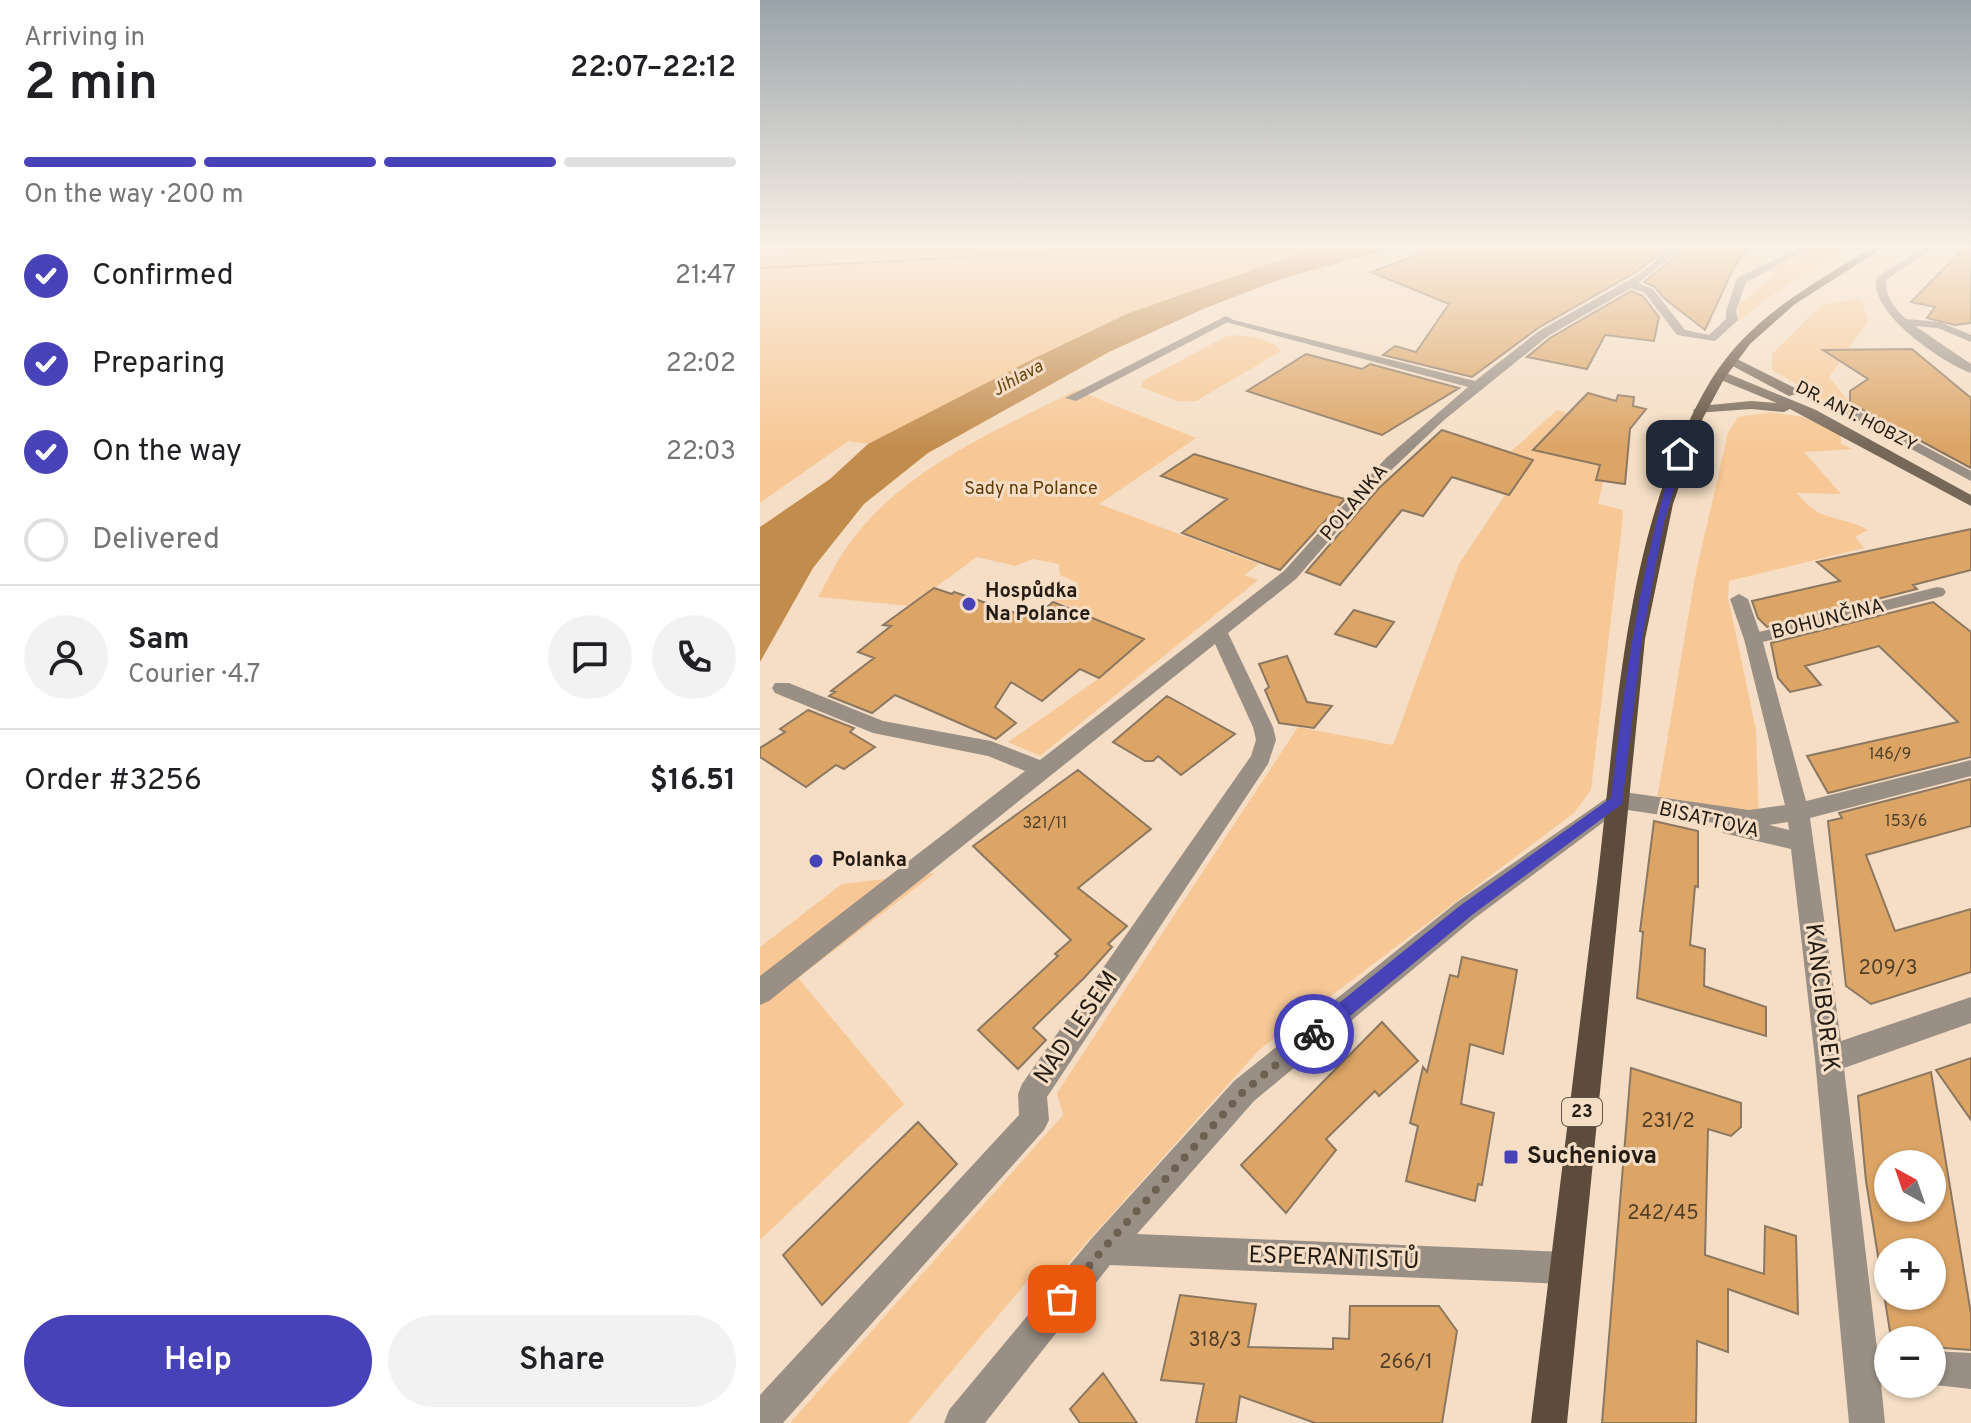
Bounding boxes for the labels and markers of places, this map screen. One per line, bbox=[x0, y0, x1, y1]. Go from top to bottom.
pin bbox=[1646, 420, 1714, 488]
place label: Hospůdka Na Polance bbox=[985, 579, 1090, 628]
marker: Hospůdka Na Polance bbox=[960, 595, 978, 613]
place label: Polanka bbox=[832, 848, 907, 874]
marker: Polanka bbox=[807, 852, 825, 870]
place label: Sucheniova bbox=[1527, 1142, 1657, 1172]
marker: Sucheniova bbox=[1502, 1148, 1520, 1166]
pin bbox=[1028, 1265, 1096, 1333]

